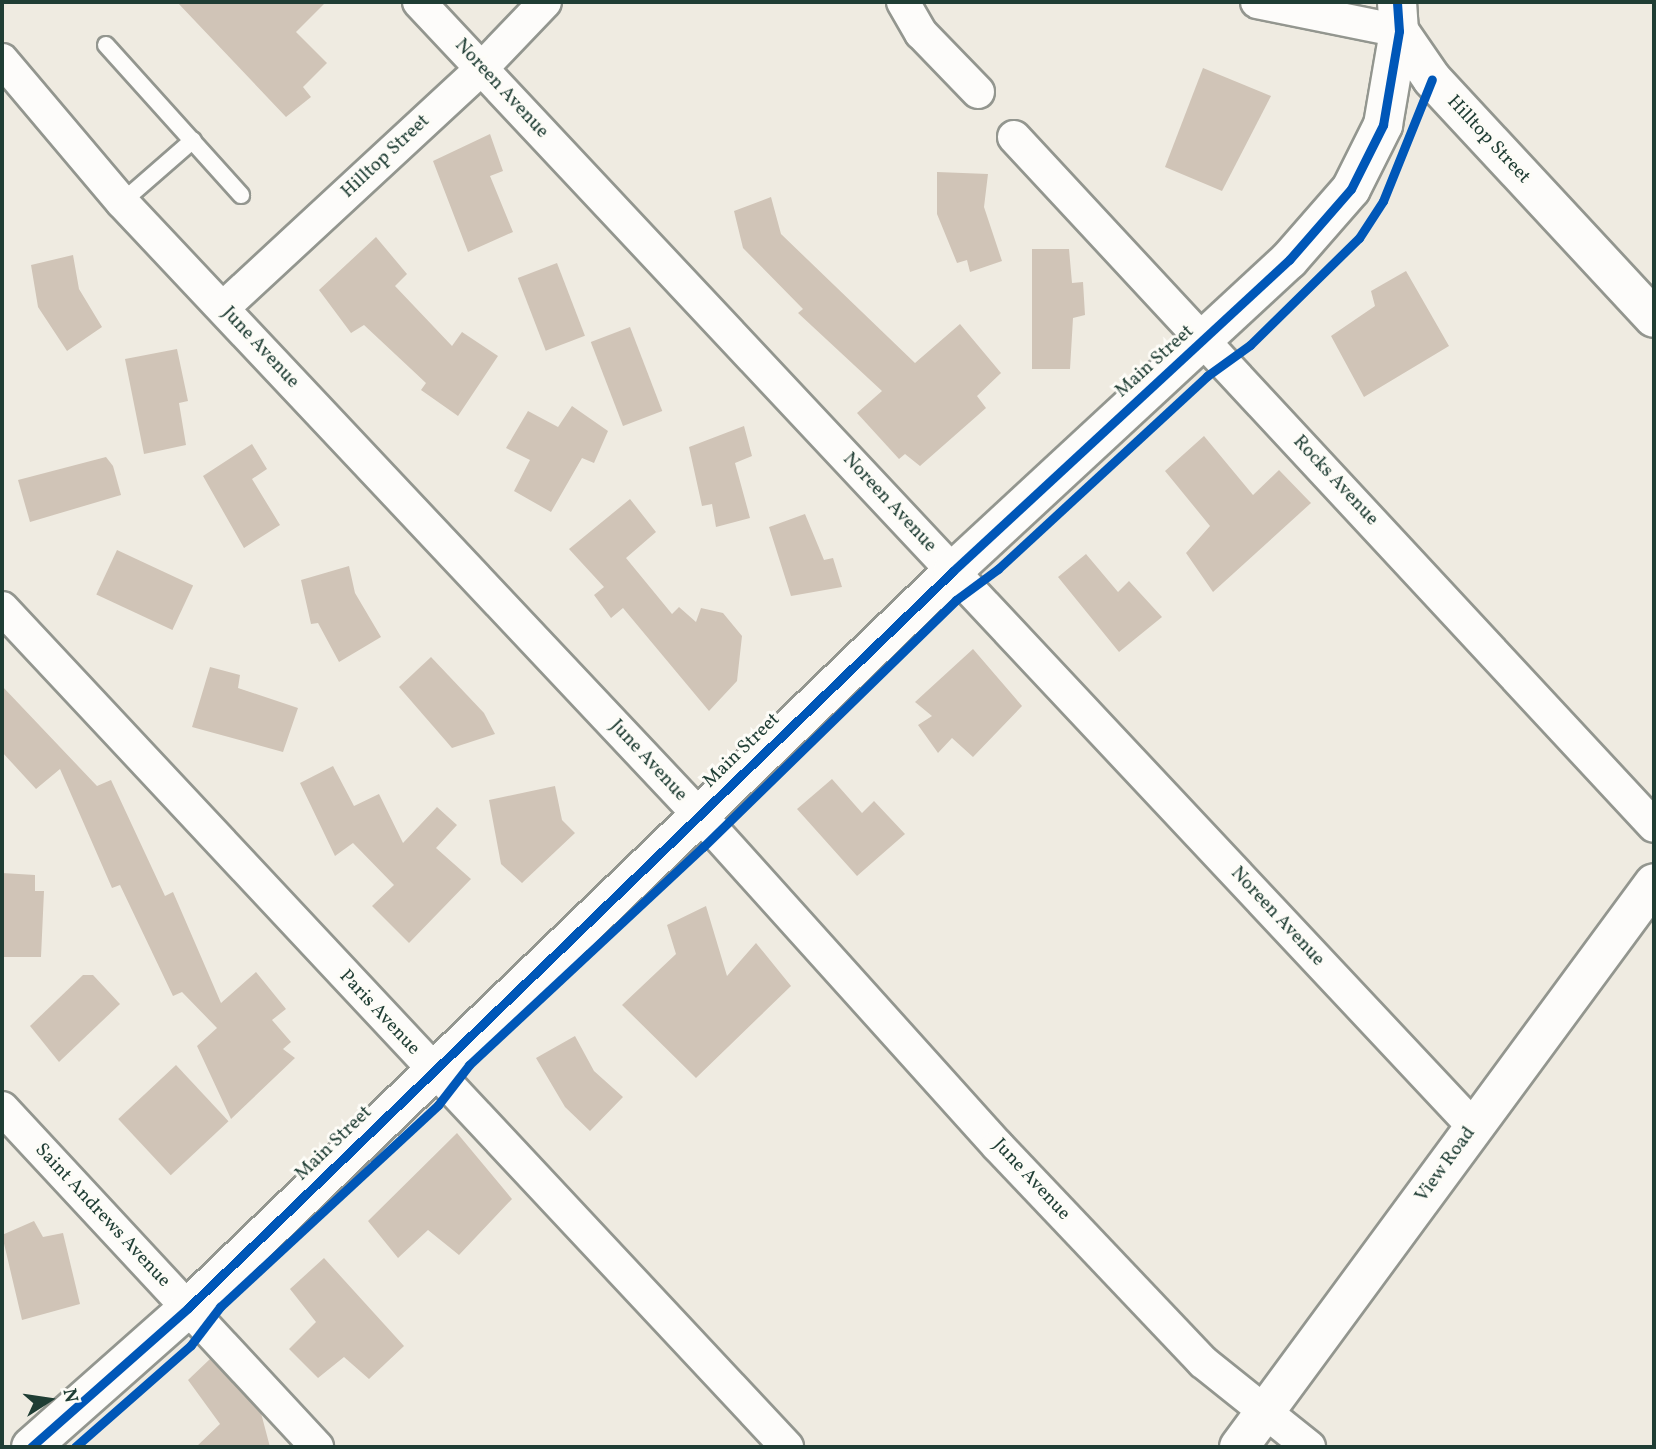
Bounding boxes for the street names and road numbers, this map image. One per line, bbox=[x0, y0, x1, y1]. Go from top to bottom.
street label: Noreen Avenue bbox=[449, 35, 553, 143]
street label: Hilltop Street bbox=[1441, 91, 1535, 189]
street label: Hilltop Street bbox=[337, 110, 435, 204]
street label: June Avenue bbox=[216, 302, 304, 394]
street label: Main Street bbox=[1111, 321, 1199, 403]
street label: Rocks Avenue bbox=[1287, 431, 1383, 531]
street label: Noreen Avenue bbox=[837, 449, 941, 557]
street label: Main Street bbox=[699, 709, 785, 793]
street label: June Avenue bbox=[604, 715, 692, 807]
street label: Noreen Avenue bbox=[1225, 863, 1329, 971]
street label: Paris Avenue bbox=[334, 966, 424, 1060]
street label: Main Street bbox=[291, 1102, 377, 1186]
street label: View Road bbox=[1411, 1123, 1481, 1207]
street label: June Avenue bbox=[987, 1134, 1075, 1226]
street label: Saint Andrews Avenue bbox=[29, 1139, 175, 1293]

